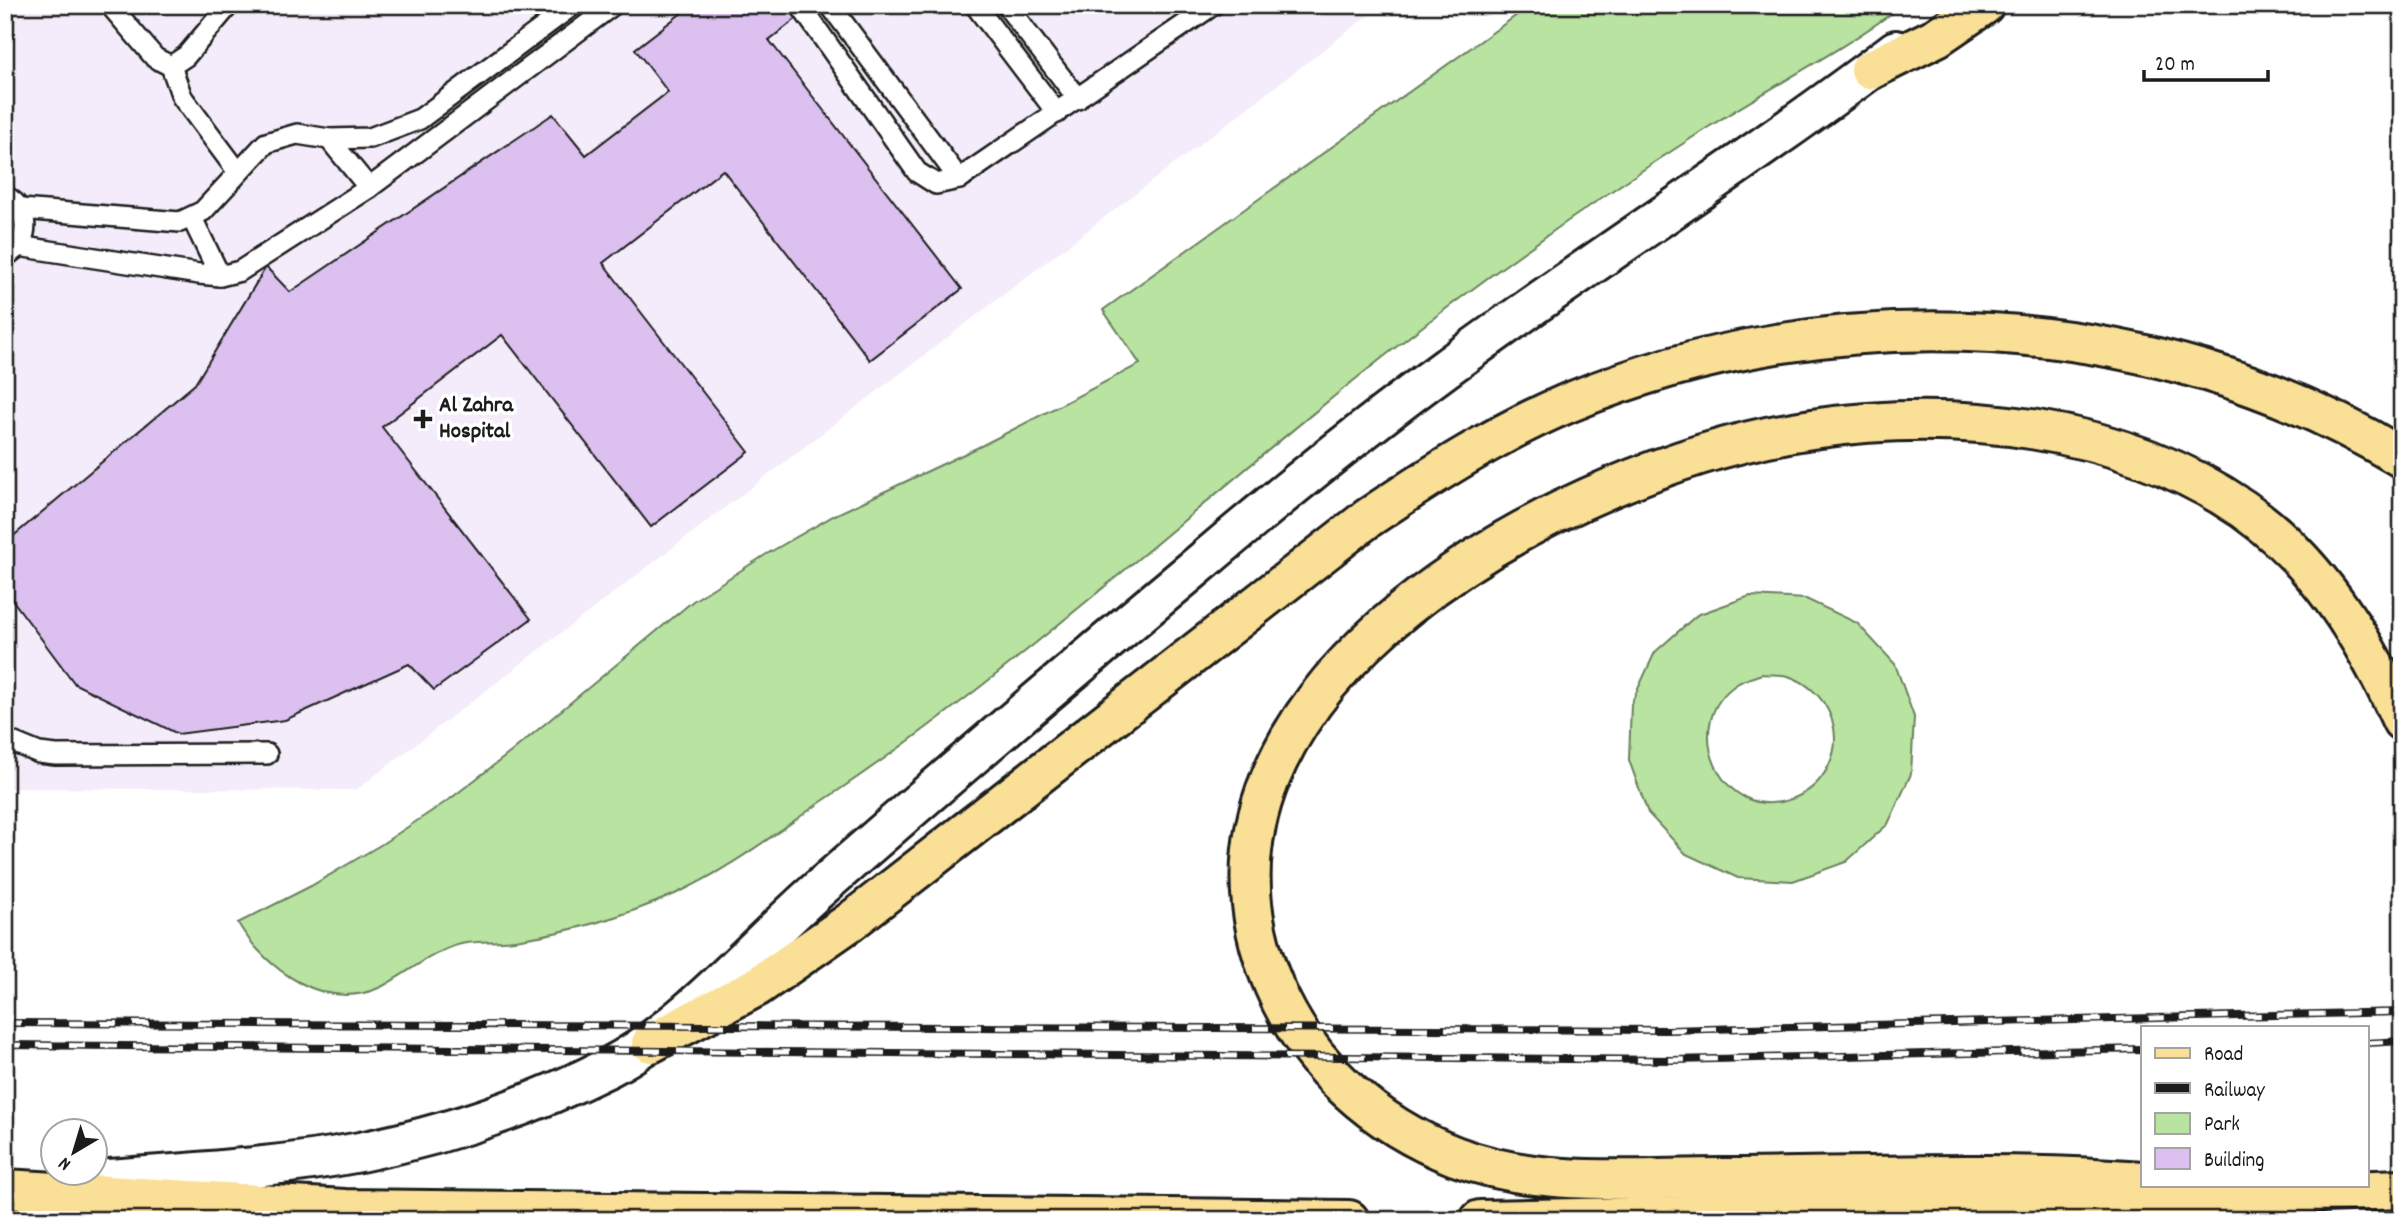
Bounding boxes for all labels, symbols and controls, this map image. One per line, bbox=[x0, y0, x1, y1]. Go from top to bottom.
scale bar bbox=[2144, 38, 2269, 82]
text: 20 m bbox=[2155, 51, 2195, 81]
place label: Al Zahra Hospital bbox=[439, 390, 514, 449]
marker: Al Zahra Hospital bbox=[413, 409, 433, 429]
legend bbox=[2141, 1026, 2368, 1186]
text: Road bbox=[2204, 1041, 2243, 1071]
text: Railway bbox=[2204, 1077, 2265, 1107]
text: Park bbox=[2204, 1111, 2240, 1141]
north arrow bbox=[38, 1116, 108, 1186]
text: Building bbox=[2204, 1147, 2264, 1177]
text: N bbox=[54, 1149, 78, 1176]

